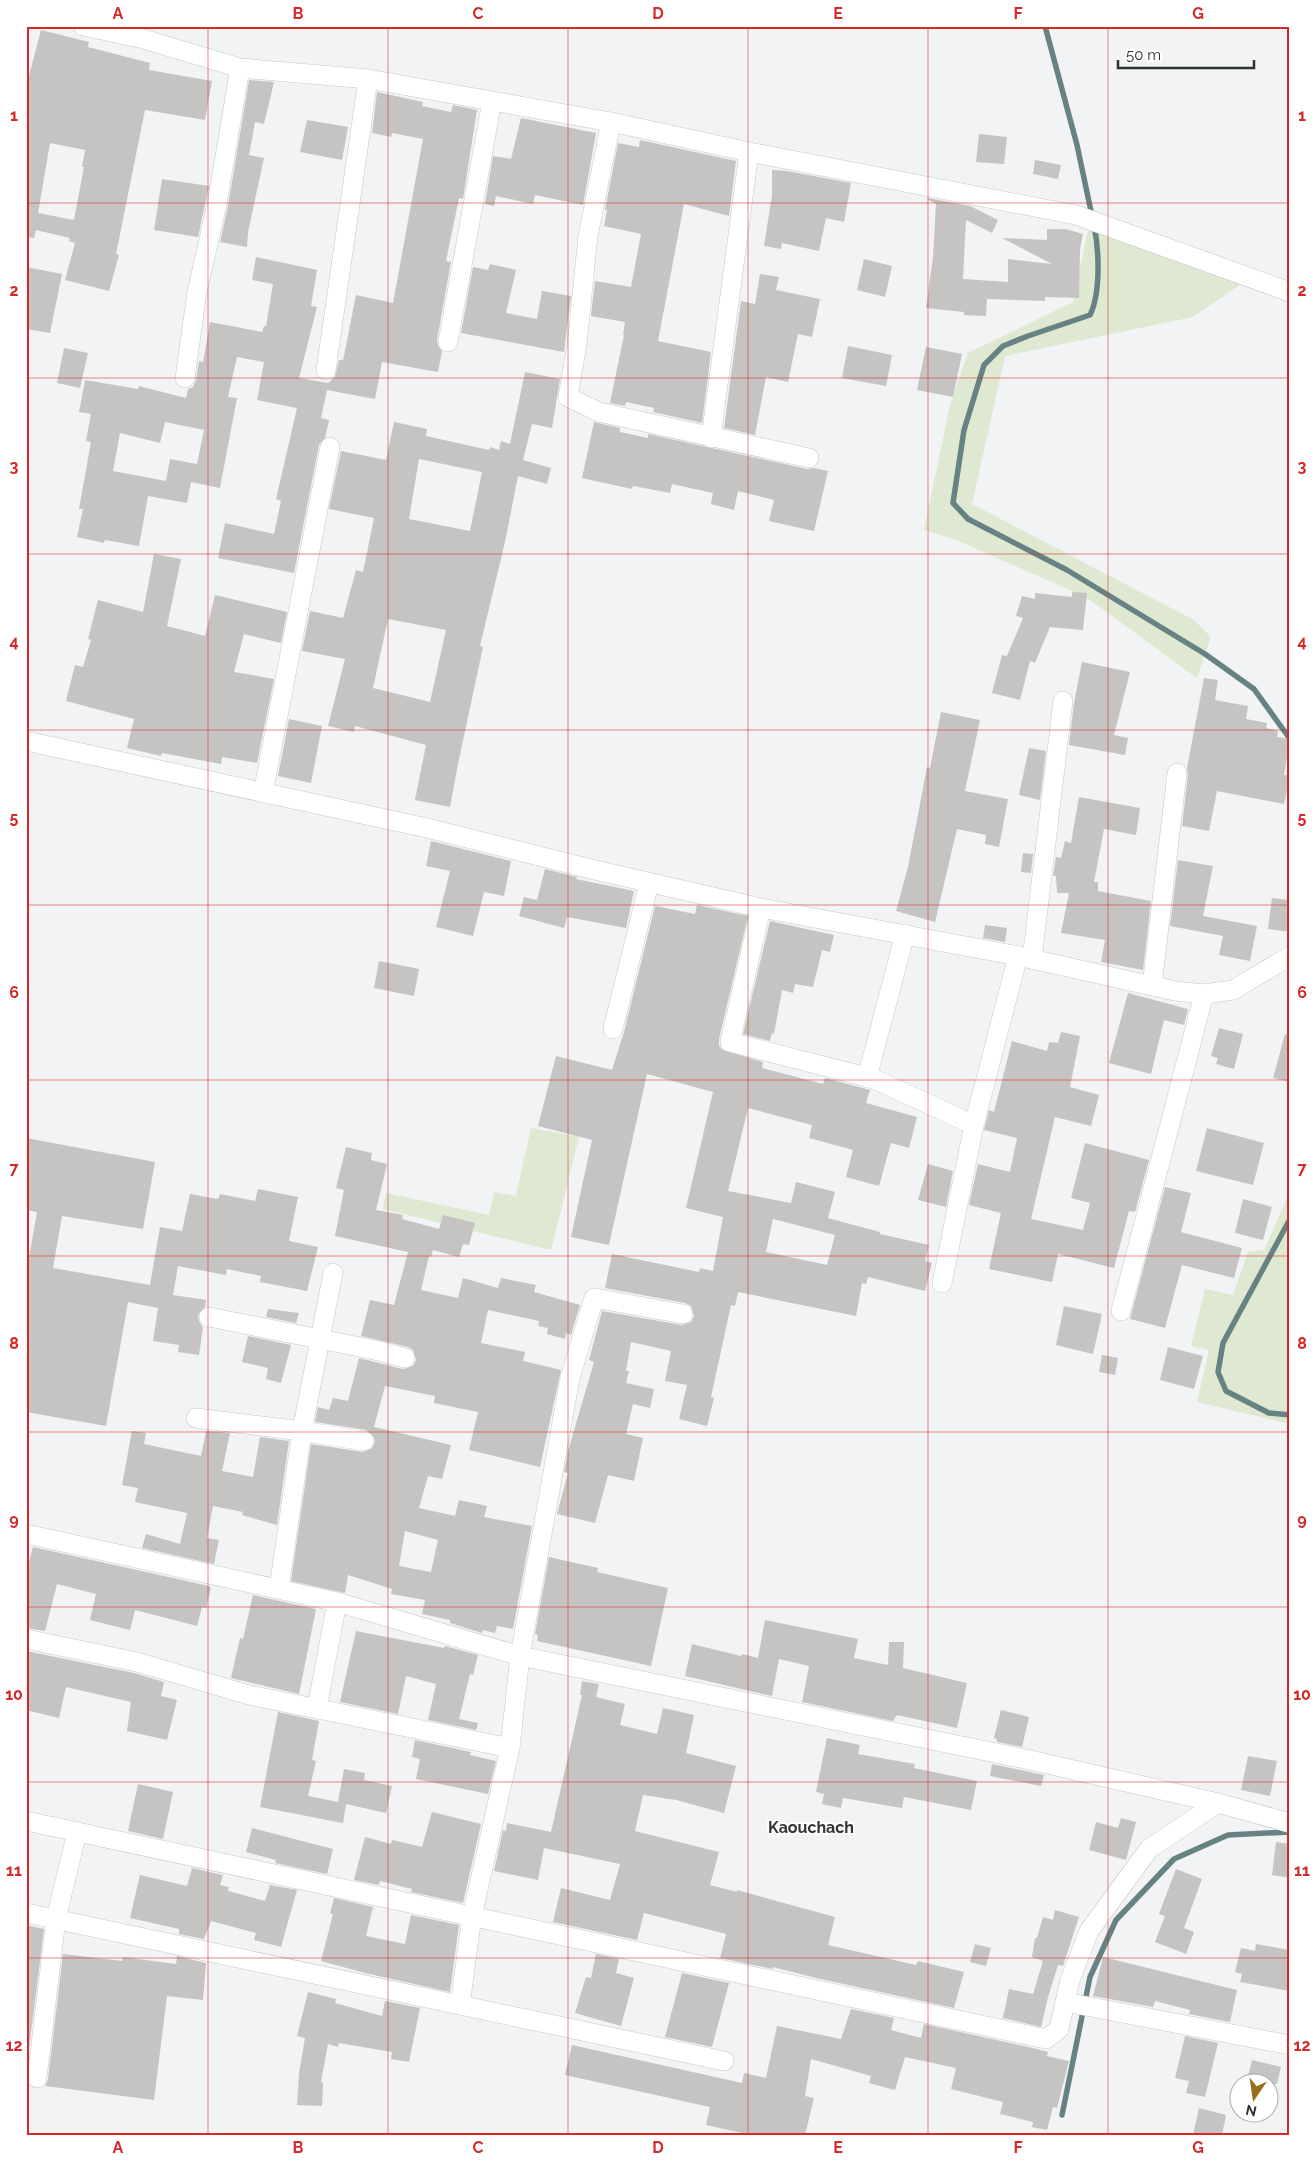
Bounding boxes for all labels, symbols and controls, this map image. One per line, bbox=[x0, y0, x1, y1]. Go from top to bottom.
text: A bbox=[113, 4, 124, 23]
text: B bbox=[293, 4, 304, 23]
text: C bbox=[473, 4, 484, 23]
text: D bbox=[652, 4, 664, 23]
text: E bbox=[833, 4, 843, 23]
text: F bbox=[1013, 4, 1023, 23]
text: G bbox=[1192, 4, 1204, 23]
scale bar bbox=[1118, 38, 1255, 70]
text: 50 m bbox=[1126, 46, 1161, 64]
text: 1 bbox=[10, 106, 18, 125]
text: 1 bbox=[1298, 106, 1306, 125]
text: 2 bbox=[9, 281, 19, 300]
text: 2 bbox=[1297, 281, 1307, 300]
text: 3 bbox=[10, 457, 19, 476]
text: 3 bbox=[1298, 457, 1307, 476]
text: 4 bbox=[9, 632, 19, 651]
text: 4 bbox=[1297, 632, 1307, 651]
text: 5 bbox=[10, 808, 19, 827]
text: 5 bbox=[1298, 808, 1307, 827]
text: 6 bbox=[9, 983, 19, 1002]
text: 6 bbox=[1297, 983, 1307, 1002]
text: 7 bbox=[10, 1159, 19, 1178]
text: 7 bbox=[1298, 1159, 1307, 1178]
text: 8 bbox=[9, 1334, 19, 1353]
text: 8 bbox=[1297, 1334, 1307, 1353]
text: 9 bbox=[9, 1510, 19, 1529]
text: 9 bbox=[1297, 1510, 1307, 1529]
text: 10 bbox=[5, 1685, 23, 1704]
text: 10 bbox=[1293, 1685, 1311, 1704]
district label: Kaouchach bbox=[768, 1818, 854, 1837]
text: 11 bbox=[6, 1861, 22, 1880]
text: 11 bbox=[1294, 1861, 1310, 1880]
text: 12 bbox=[6, 2036, 22, 2055]
text: 12 bbox=[1294, 2036, 1310, 2055]
north arrow bbox=[1228, 2074, 1278, 2124]
text: N bbox=[1244, 2102, 1258, 2120]
text: A bbox=[113, 2138, 124, 2157]
text: B bbox=[293, 2138, 304, 2157]
text: C bbox=[473, 2138, 484, 2157]
text: D bbox=[652, 2138, 664, 2157]
text: E bbox=[833, 2138, 843, 2157]
text: F bbox=[1013, 2138, 1023, 2157]
text: G bbox=[1192, 2138, 1204, 2157]

